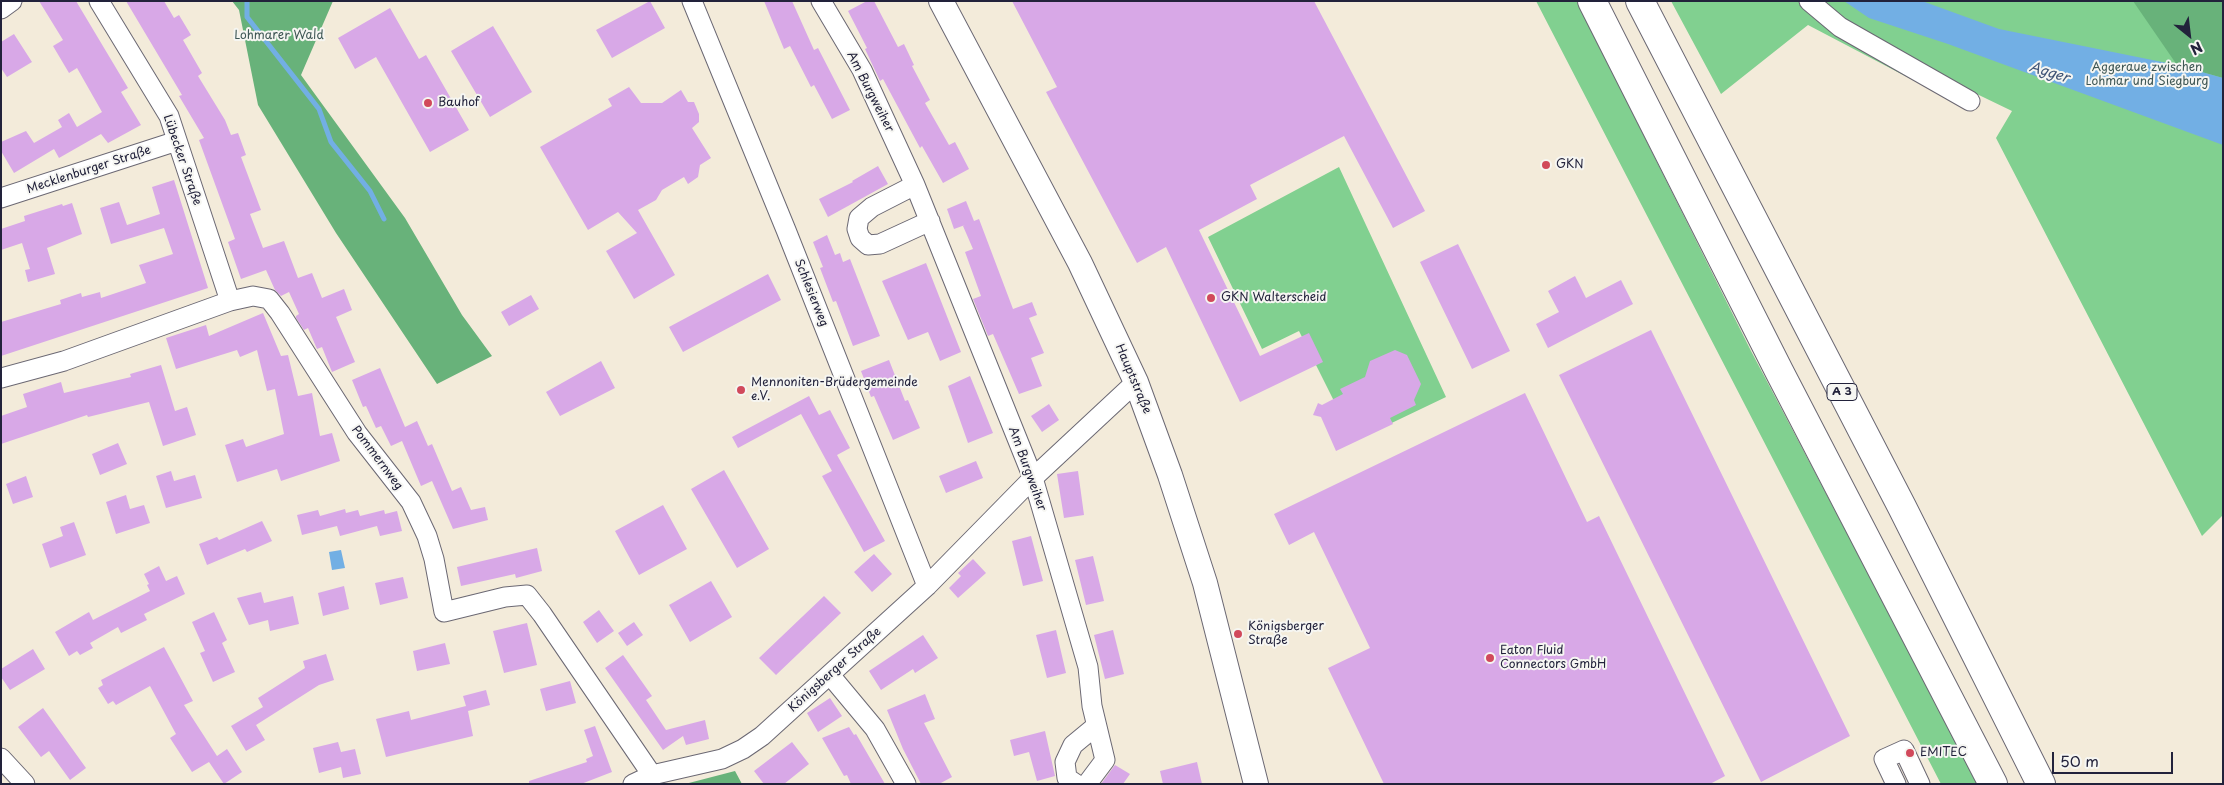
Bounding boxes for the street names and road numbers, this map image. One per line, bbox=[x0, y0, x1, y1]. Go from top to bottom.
street label: Am Burgweiher bbox=[843, 49, 897, 135]
street label: Lübecker Straße bbox=[160, 113, 204, 207]
street label: Mecklenburger Straße bbox=[25, 143, 153, 197]
street label: Schlesierweg bbox=[791, 257, 831, 329]
street label: Hauptstraße bbox=[1112, 342, 1154, 416]
road number: A 3 bbox=[1827, 384, 1857, 401]
street label: Pommernweg bbox=[348, 423, 406, 493]
street label: Am Burgweiher bbox=[1005, 425, 1049, 513]
street label: Königsberger Straße bbox=[786, 625, 884, 715]

